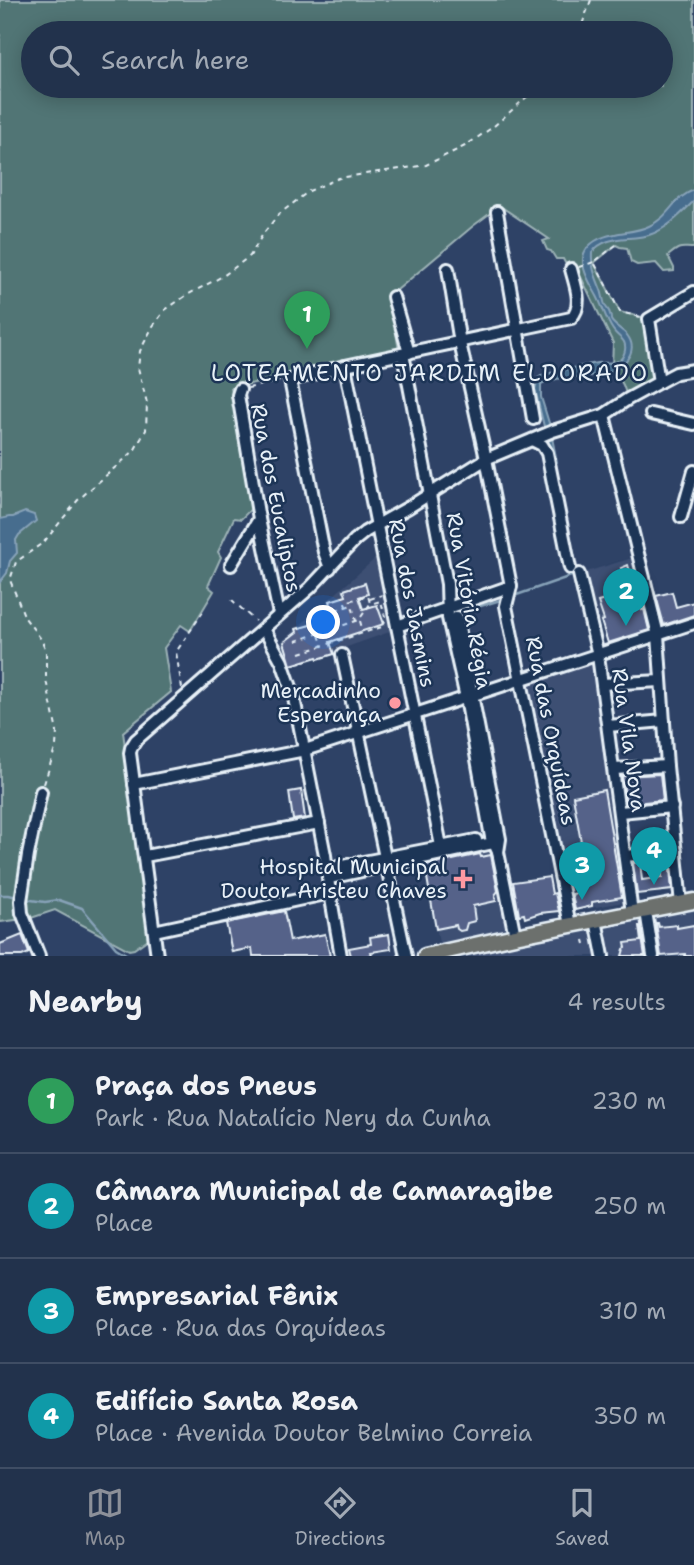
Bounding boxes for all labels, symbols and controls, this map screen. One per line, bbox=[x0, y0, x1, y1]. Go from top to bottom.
search box bbox=[21, 21, 673, 98]
icon: search bbox=[45, 41, 83, 79]
text: Search here bbox=[101, 42, 250, 77]
pin: 1 bbox=[284, 291, 330, 349]
district label: LOTEAMENTO JARDIM ELDORADO bbox=[211, 358, 649, 388]
street label: Rua dos Eucaliptos bbox=[244, 401, 308, 595]
street label: Rua Vitória Régia bbox=[440, 510, 498, 692]
street label: Rua dos Jasmins bbox=[382, 516, 442, 690]
pin: 2 bbox=[603, 568, 649, 626]
your location bbox=[306, 605, 340, 639]
street label: Rua das Orquídeas bbox=[519, 634, 583, 828]
street label: Rua Vila Nova bbox=[605, 666, 653, 814]
place label: Mercadinho Esperança bbox=[261, 677, 381, 729]
marker: Mercadinho Esperança bbox=[387, 695, 403, 711]
pin: 4 bbox=[631, 827, 677, 885]
pin: 3 bbox=[559, 842, 605, 900]
place label: Hospital Municipal Doutor Aristeu Chaves bbox=[221, 853, 448, 905]
marker: Hospital Municipal Doutor Aristeu Chaves bbox=[453, 869, 473, 889]
text: Nearby bbox=[28, 981, 143, 1022]
text: 4 results bbox=[567, 987, 666, 1017]
text: Praça dos Pneus bbox=[95, 1068, 317, 1103]
text: 1 bbox=[46, 1086, 56, 1116]
text: 230 m bbox=[592, 1086, 666, 1116]
text: Park · Rua Natalício Nery da Cunha bbox=[95, 1103, 491, 1133]
text: Câmara Municipal de Camaragibe bbox=[95, 1173, 553, 1208]
text: 2 bbox=[43, 1191, 59, 1221]
text: 250 m bbox=[593, 1191, 666, 1221]
text: Place bbox=[95, 1208, 154, 1238]
text: Empresarial Fênix bbox=[95, 1278, 338, 1313]
text: 3 bbox=[43, 1296, 59, 1326]
text: 310 m bbox=[598, 1296, 666, 1326]
text: Place · Rua das Orquídeas bbox=[95, 1313, 386, 1343]
text: Edifício Santa Rosa bbox=[95, 1383, 358, 1418]
text: 4 bbox=[43, 1401, 59, 1431]
text: 350 m bbox=[593, 1401, 666, 1431]
text: Place · Avenida Doutor Belmino Correia bbox=[95, 1418, 532, 1448]
tab: Map bbox=[85, 1484, 125, 1551]
tab: Directions bbox=[295, 1484, 386, 1551]
tab: Saved bbox=[555, 1484, 609, 1551]

